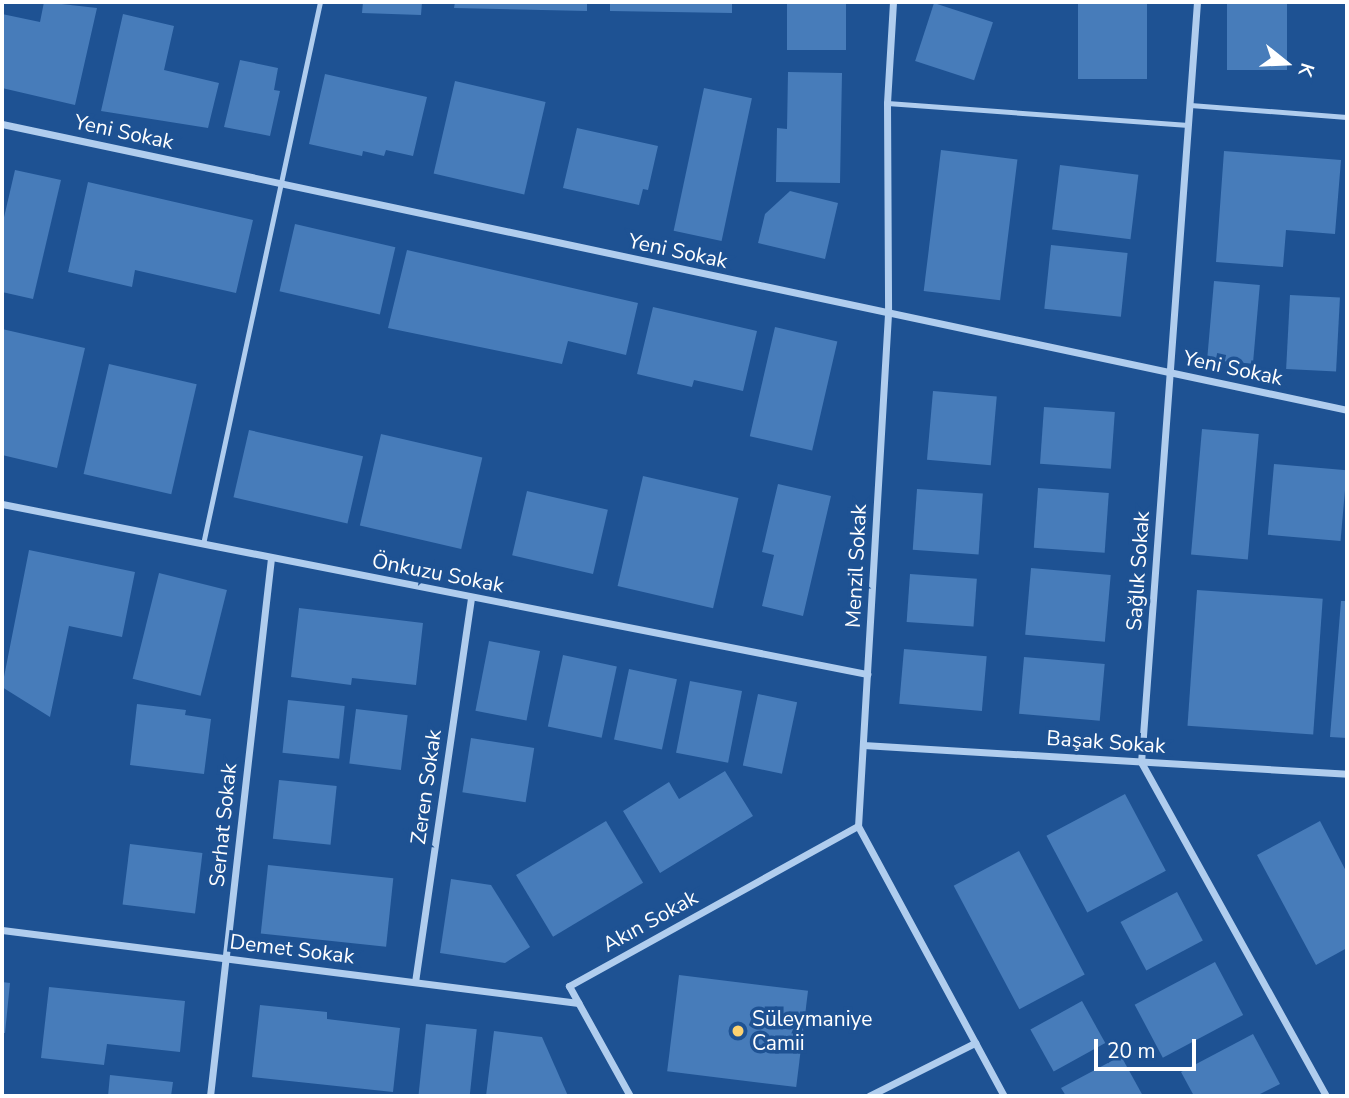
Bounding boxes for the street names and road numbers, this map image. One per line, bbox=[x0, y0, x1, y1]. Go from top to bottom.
street label: Yeni Sokak bbox=[72, 109, 176, 155]
street label: Yeni Sokak bbox=[626, 228, 730, 274]
street label: Yeni Sokak bbox=[1181, 345, 1285, 391]
street label: Menzil Sokak bbox=[840, 503, 872, 629]
street label: Sağlık Sokak bbox=[1121, 510, 1155, 632]
street label: Önkuzu Sokak bbox=[370, 548, 506, 598]
street label: Başak Sokak bbox=[1046, 725, 1166, 759]
street label: Zeren Sokak bbox=[405, 728, 447, 846]
street label: Serhat Sokak bbox=[204, 762, 242, 888]
street label: Akın Sokak bbox=[598, 885, 702, 957]
street label: Demet Sokak bbox=[228, 929, 356, 969]

